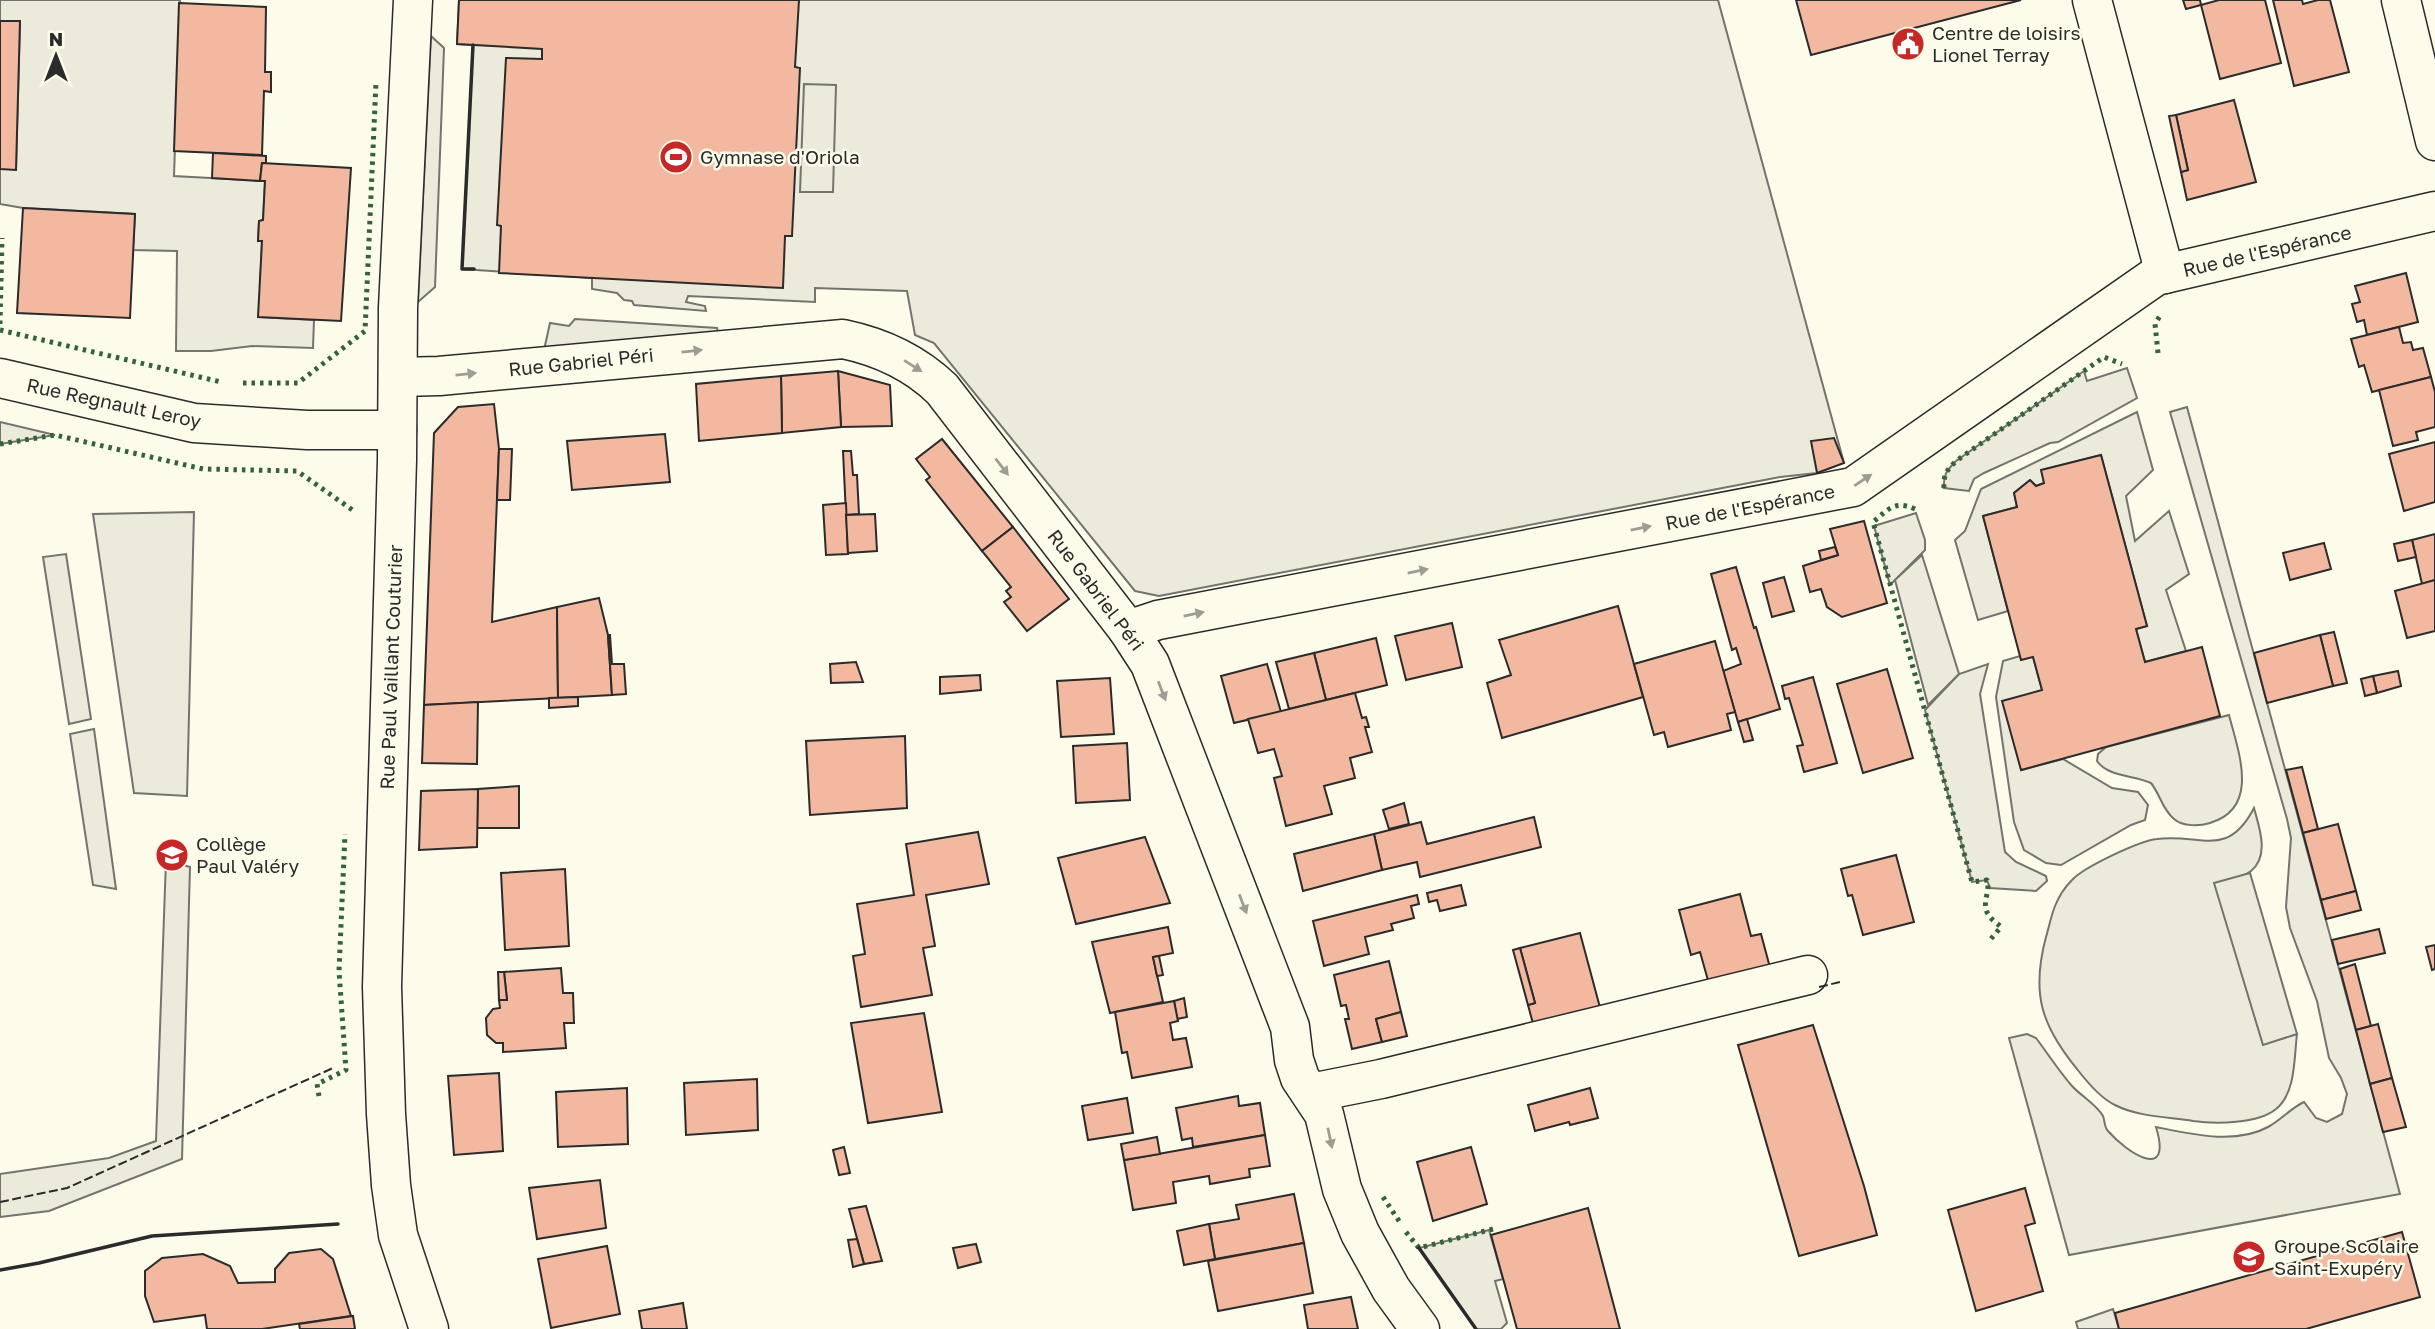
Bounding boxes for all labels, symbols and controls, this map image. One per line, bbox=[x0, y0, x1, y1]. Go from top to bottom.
north arrow bbox=[21, 21, 91, 91]
place label: Centre de loisirs Lionel Terray bbox=[1932, 21, 2081, 66]
public building icon: Centre de loisirs Lionel Terray bbox=[1889, 25, 1927, 63]
text: N bbox=[49, 27, 63, 50]
sports icon: Gymnase d'Oriola bbox=[657, 138, 695, 176]
place label: Gymnase d'Oriola bbox=[700, 145, 860, 168]
street label: Rue de l'Espérance bbox=[2180, 220, 2353, 281]
street label: Rue Gabriel Péri bbox=[507, 342, 655, 381]
one-way arrow bbox=[681, 346, 703, 357]
one-way arrow bbox=[904, 359, 923, 372]
one-way arrow bbox=[455, 368, 477, 379]
street label: Rue Regnault Leroy bbox=[25, 373, 204, 432]
one-way arrow bbox=[994, 458, 1008, 476]
one-way arrow bbox=[1853, 474, 1872, 487]
street label: Rue de l'Espérance bbox=[1663, 479, 1837, 534]
one-way arrow bbox=[1630, 522, 1652, 533]
street label: Rue Gabriel Péri bbox=[1043, 525, 1149, 655]
street label: Rue Paul Vaillant Couturier bbox=[375, 544, 406, 790]
one-way arrow bbox=[1407, 565, 1429, 576]
one-way arrow bbox=[1183, 608, 1205, 619]
one-way arrow bbox=[1157, 681, 1168, 702]
place label: Collège Paul Valéry bbox=[196, 832, 300, 877]
school or university icon: Collège Paul Valéry bbox=[153, 836, 191, 874]
one-way arrow bbox=[1237, 894, 1248, 915]
one-way arrow bbox=[1325, 1127, 1336, 1149]
place label: Groupe Scolaire Saint-Exupéry bbox=[2274, 1234, 2419, 1279]
school or university icon: Groupe Scolaire Saint-Exupéry bbox=[2230, 1238, 2268, 1276]

